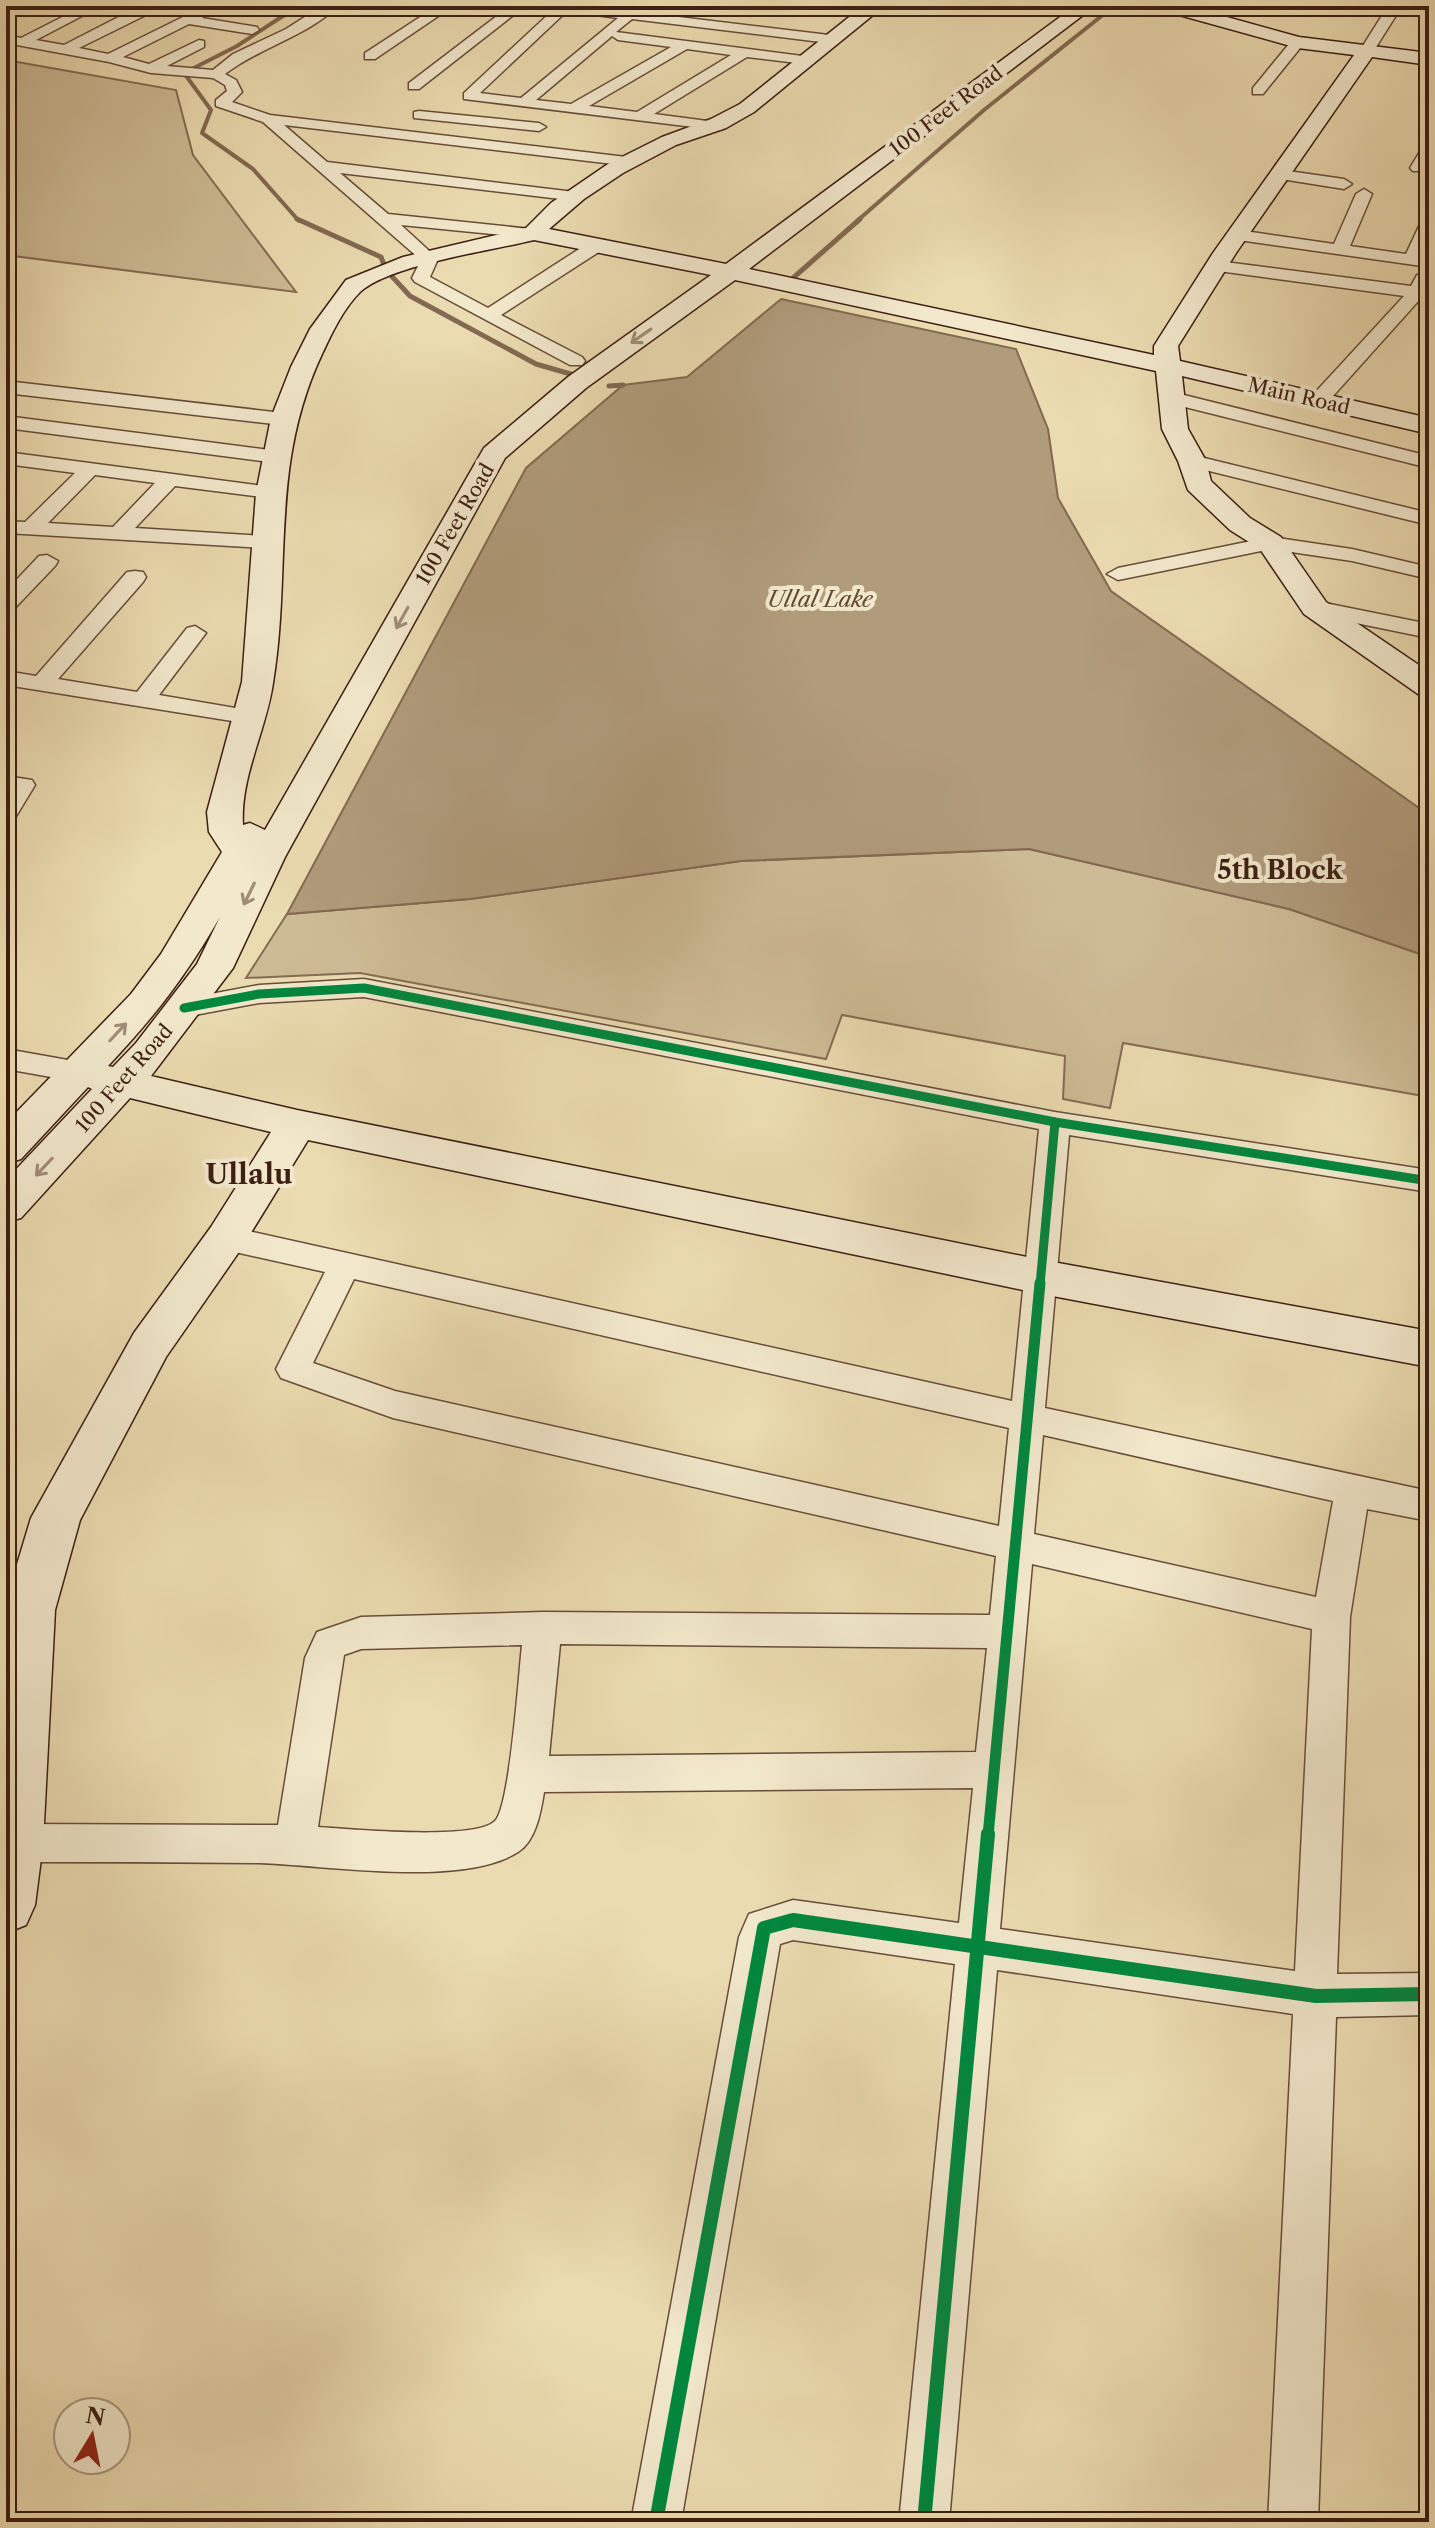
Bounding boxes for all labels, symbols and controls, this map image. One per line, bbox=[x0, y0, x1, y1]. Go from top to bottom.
street label: 100 Feet Road bbox=[885, 61, 1007, 161]
one-way arrow bbox=[631, 327, 652, 344]
street label: Main Road bbox=[1246, 373, 1352, 419]
street label: 100 Feet Road bbox=[411, 459, 499, 589]
water label: Ullal Lake bbox=[767, 586, 874, 613]
one-way arrow bbox=[394, 605, 409, 629]
district label: 5th Block bbox=[1217, 854, 1344, 886]
one-way arrow bbox=[241, 882, 256, 906]
street label: 100 Feet Road bbox=[70, 1019, 178, 1137]
one-way arrow bbox=[108, 1022, 127, 1042]
one-way arrow bbox=[34, 1157, 53, 1177]
district label: Ullalu bbox=[205, 1157, 293, 1191]
north arrow bbox=[52, 2396, 132, 2476]
text: N bbox=[84, 2402, 107, 2432]

